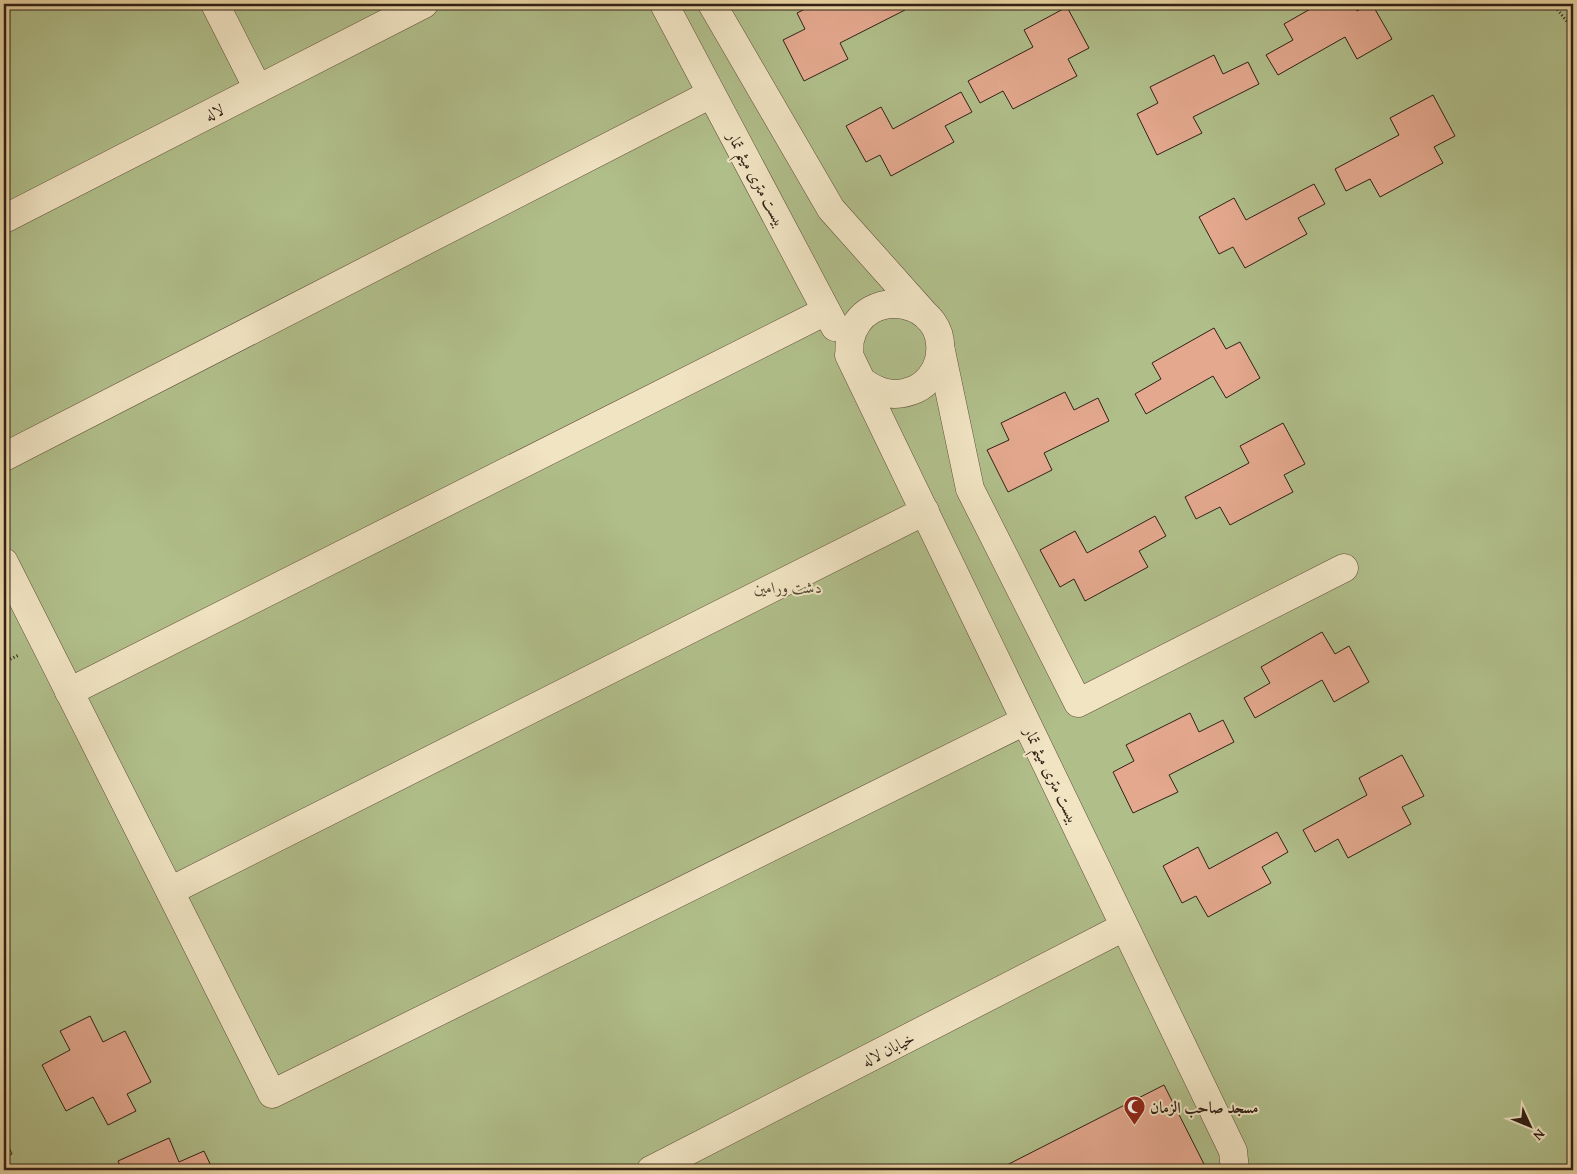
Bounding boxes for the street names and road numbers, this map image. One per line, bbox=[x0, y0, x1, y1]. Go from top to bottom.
street label: لاله bbox=[200, 97, 228, 127]
street label: بیست متری میثم تمار bbox=[716, 125, 792, 233]
street label: بیست متری میثم تمار bbox=[1013, 721, 1086, 830]
street label: خیابان لاله bbox=[857, 1026, 919, 1072]

